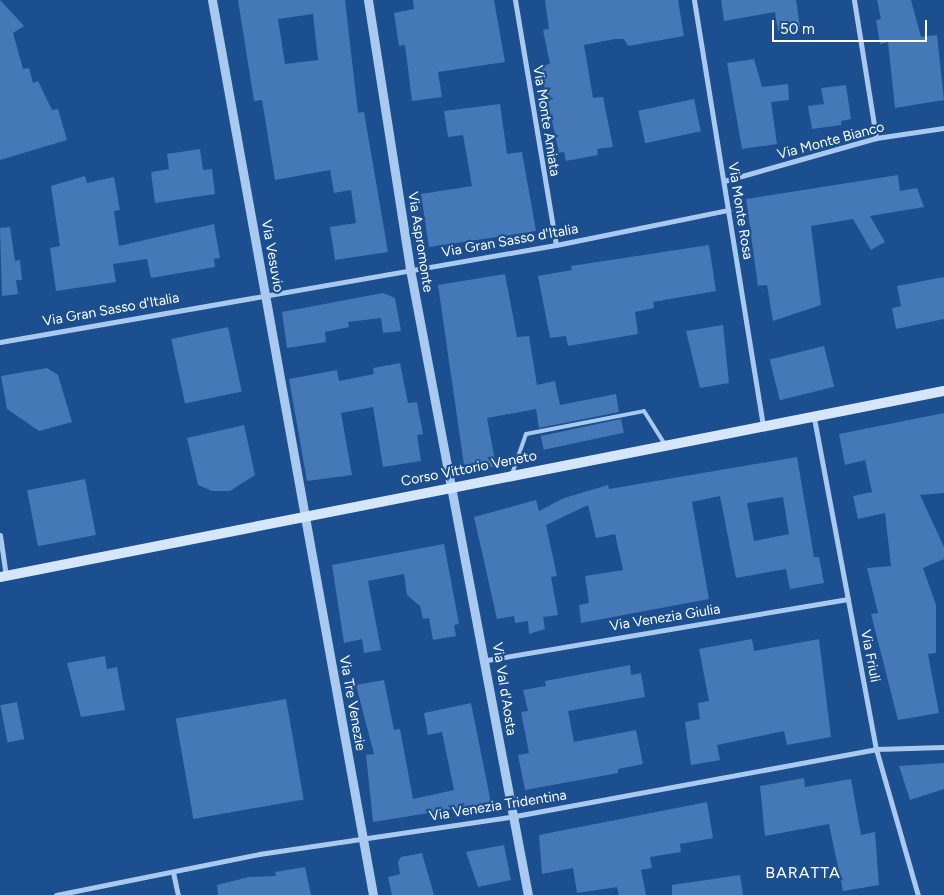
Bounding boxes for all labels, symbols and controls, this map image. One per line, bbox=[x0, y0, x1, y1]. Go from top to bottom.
scale bar bbox=[774, 10, 929, 42]
text: 50 m bbox=[780, 20, 815, 38]
street label: Via Monte Amiata bbox=[529, 64, 563, 178]
street label: Via Monte Bianco bbox=[776, 119, 886, 163]
street label: Via Monte Rosa bbox=[724, 161, 756, 261]
street label: Via Aspromonte bbox=[404, 191, 436, 293]
street label: Via Vesuvio bbox=[257, 218, 287, 294]
street label: Via Gran Sasso d'Italia bbox=[440, 221, 580, 261]
street label: Via Gran Sasso d'Italia bbox=[41, 290, 181, 330]
street label: Corso Vittorio Veneto bbox=[400, 448, 538, 490]
street label: Via Venezia Giulia bbox=[609, 601, 721, 635]
street label: Via Friuli bbox=[857, 628, 883, 684]
street label: Via Val d'Aosta bbox=[488, 641, 520, 737]
street label: Via Tre Venezie bbox=[335, 654, 369, 752]
street label: Via Venezia Tridentina bbox=[428, 787, 568, 825]
district label: BARATTA bbox=[764, 863, 842, 883]

